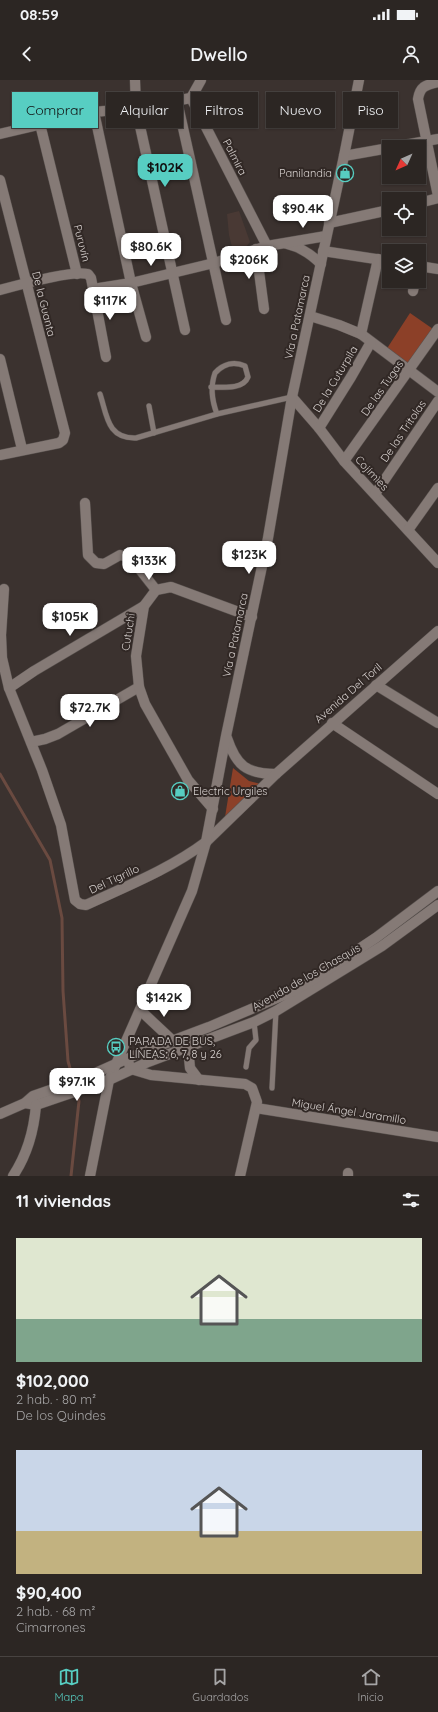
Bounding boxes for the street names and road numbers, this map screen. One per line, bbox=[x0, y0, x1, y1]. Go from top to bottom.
street label: Palmira bbox=[220, 137, 250, 177]
street label: Puruvín bbox=[71, 223, 93, 263]
street label: De la Guanta bbox=[29, 270, 59, 338]
street label: Vía a Patamarca bbox=[281, 274, 313, 360]
street label: De la Cuturpila bbox=[310, 343, 360, 415]
street label: De las Tugas bbox=[358, 357, 406, 419]
street label: De las Tritolas bbox=[377, 397, 429, 465]
street label: Cojimìes bbox=[352, 453, 392, 493]
street label: Vía a Patamarca bbox=[219, 592, 251, 678]
street label: Cutuchi bbox=[118, 612, 138, 652]
street label: Avenida Del Toril bbox=[311, 660, 385, 726]
street label: Del Tigrillo bbox=[87, 861, 142, 897]
street label: Avenida de los Chasquis bbox=[249, 940, 363, 1014]
street label: Miguel Ángel Jaramillo bbox=[291, 1095, 408, 1127]

